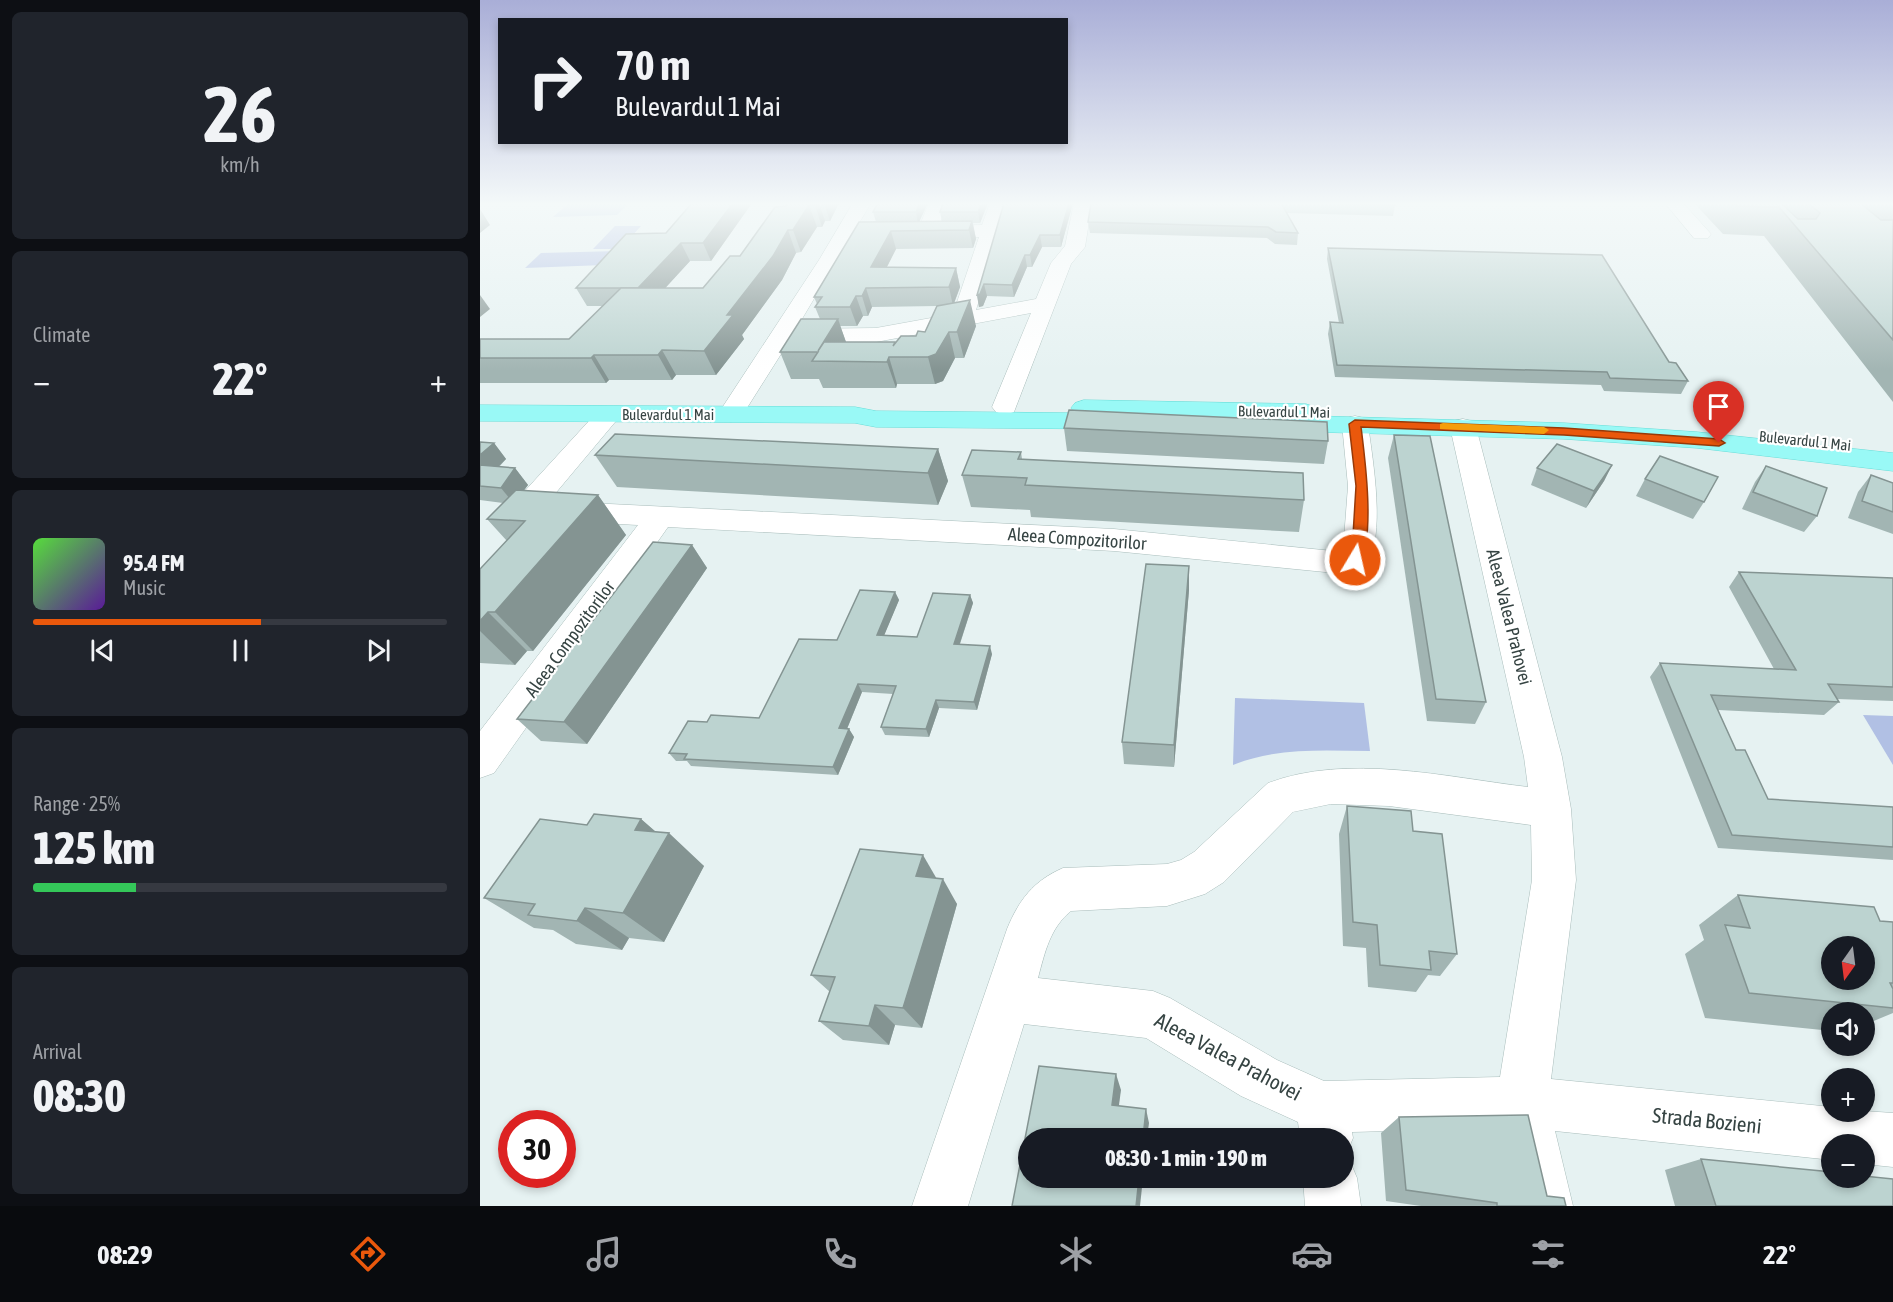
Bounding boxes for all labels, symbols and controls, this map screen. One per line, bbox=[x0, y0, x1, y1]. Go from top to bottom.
text: 70 m bbox=[615, 41, 690, 89]
icon: right bbox=[516, 42, 594, 120]
text: 26 bbox=[203, 69, 277, 159]
text: Bulevardul 1 Mai bbox=[615, 91, 781, 122]
text: km/h bbox=[220, 153, 260, 176]
text: Climate bbox=[33, 323, 90, 346]
text: 22° bbox=[213, 353, 267, 405]
text: − bbox=[33, 361, 50, 399]
text: + bbox=[430, 361, 447, 399]
pin bbox=[1693, 381, 1744, 443]
icon: arrive bbox=[1702, 390, 1735, 423]
street label: Bulevardul 1 Mai bbox=[1238, 402, 1330, 421]
street label: Bulevardul 1 Mai bbox=[622, 406, 714, 423]
street label: Bulevardul 1 Mai bbox=[1758, 427, 1852, 454]
street label: Aleea Compozitorilor bbox=[1007, 523, 1148, 554]
position arrow bbox=[1323, 528, 1387, 592]
street label: Aleea Valea Prahovei bbox=[1482, 547, 1537, 687]
text: 95.4 FM bbox=[123, 550, 185, 576]
text: Music bbox=[123, 576, 165, 599]
street label: Aleea Compozitorilor bbox=[520, 576, 619, 701]
icon: previous bbox=[86, 634, 119, 667]
icon: pause bbox=[224, 634, 257, 667]
icon: next bbox=[362, 634, 395, 667]
text: Range · 25% bbox=[33, 792, 120, 815]
text: 125 km bbox=[33, 822, 155, 874]
north arrow bbox=[1821, 936, 1875, 990]
map controls bbox=[1821, 936, 1875, 1188]
button: sound bbox=[1821, 1002, 1875, 1056]
street label: Aleea Valea Prahovei bbox=[1151, 1007, 1306, 1105]
text: Arrival bbox=[33, 1040, 82, 1063]
button: + bbox=[1821, 1068, 1875, 1122]
text: 08:30 bbox=[33, 1070, 126, 1122]
street label: Strada Bozieni bbox=[1651, 1102, 1763, 1138]
speed limit sign: 30 bbox=[498, 1110, 576, 1188]
button: − bbox=[1821, 1134, 1875, 1188]
text: 08:30 · 1 min · 190 m bbox=[1105, 1145, 1267, 1171]
icon: directions bbox=[347, 1233, 389, 1275]
icon: music bbox=[583, 1233, 625, 1275]
icon: phone bbox=[819, 1233, 861, 1275]
icon: climate bbox=[1055, 1233, 1097, 1275]
icon: car bbox=[1291, 1233, 1333, 1275]
icon: filters bbox=[1527, 1233, 1569, 1275]
text: 08:29 bbox=[97, 1239, 153, 1270]
text: 22° bbox=[1763, 1239, 1796, 1270]

